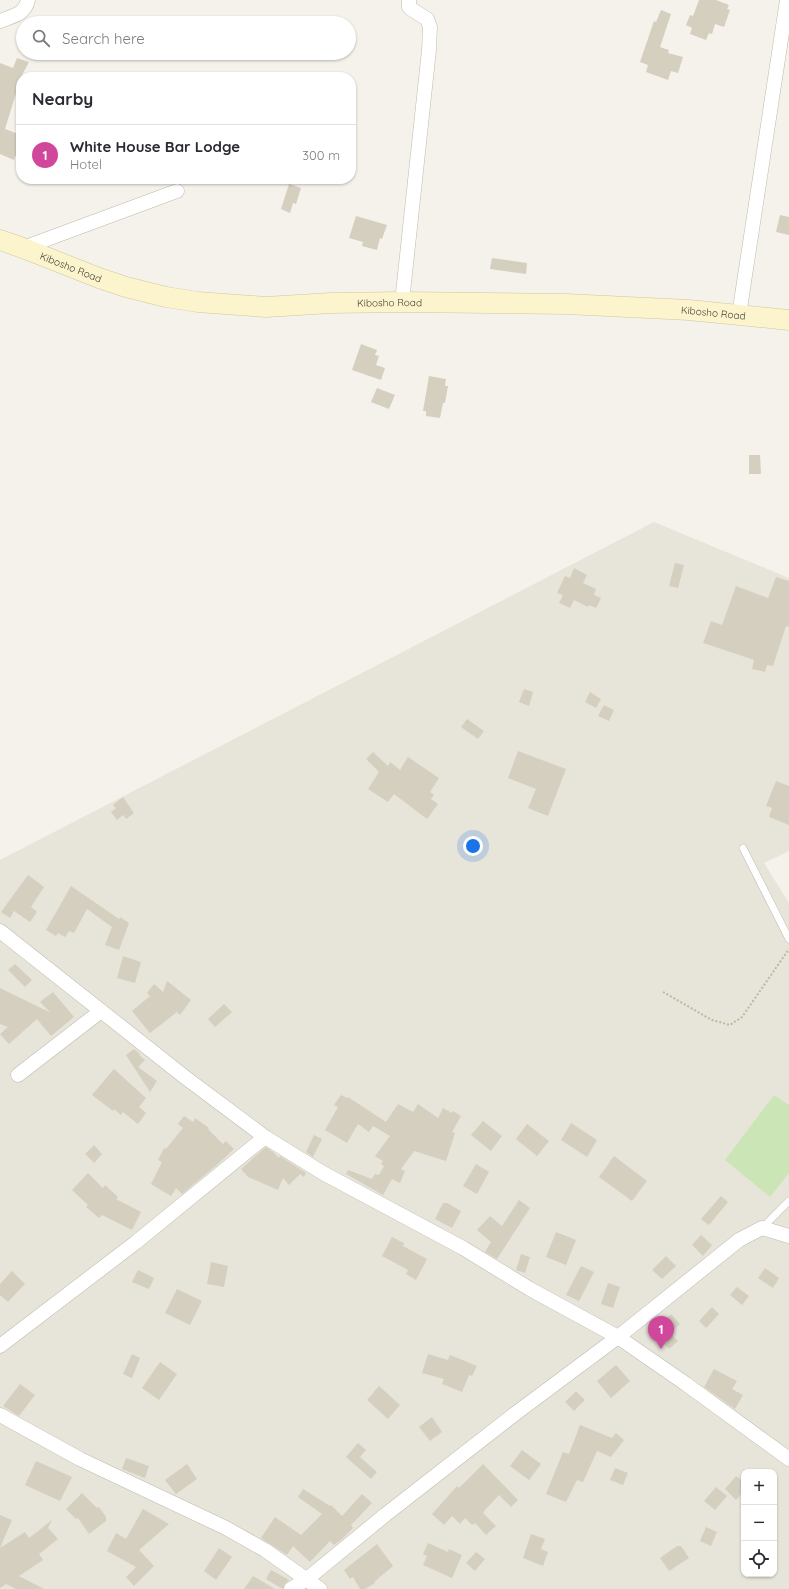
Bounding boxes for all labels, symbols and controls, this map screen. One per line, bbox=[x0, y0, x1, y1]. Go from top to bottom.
search box bbox=[16, 16, 356, 60]
icon: search bbox=[30, 27, 52, 49]
text: Search here bbox=[62, 29, 145, 48]
text: Nearby bbox=[32, 88, 93, 109]
text: White House Bar Lodge bbox=[70, 137, 240, 156]
text: 1 bbox=[42, 147, 48, 163]
text: 300 m bbox=[302, 147, 340, 163]
text: Hotel bbox=[70, 156, 102, 172]
street label: Kibosho Road bbox=[38, 249, 103, 285]
street label: Kibosho Road bbox=[357, 296, 422, 310]
street label: Kibosho Road bbox=[681, 304, 746, 323]
your location bbox=[463, 836, 483, 856]
pin: 1 bbox=[648, 1316, 674, 1349]
map controls bbox=[741, 1469, 777, 1577]
button: + bbox=[741, 1469, 777, 1505]
button: − bbox=[741, 1505, 777, 1541]
button: locate bbox=[741, 1541, 777, 1577]

